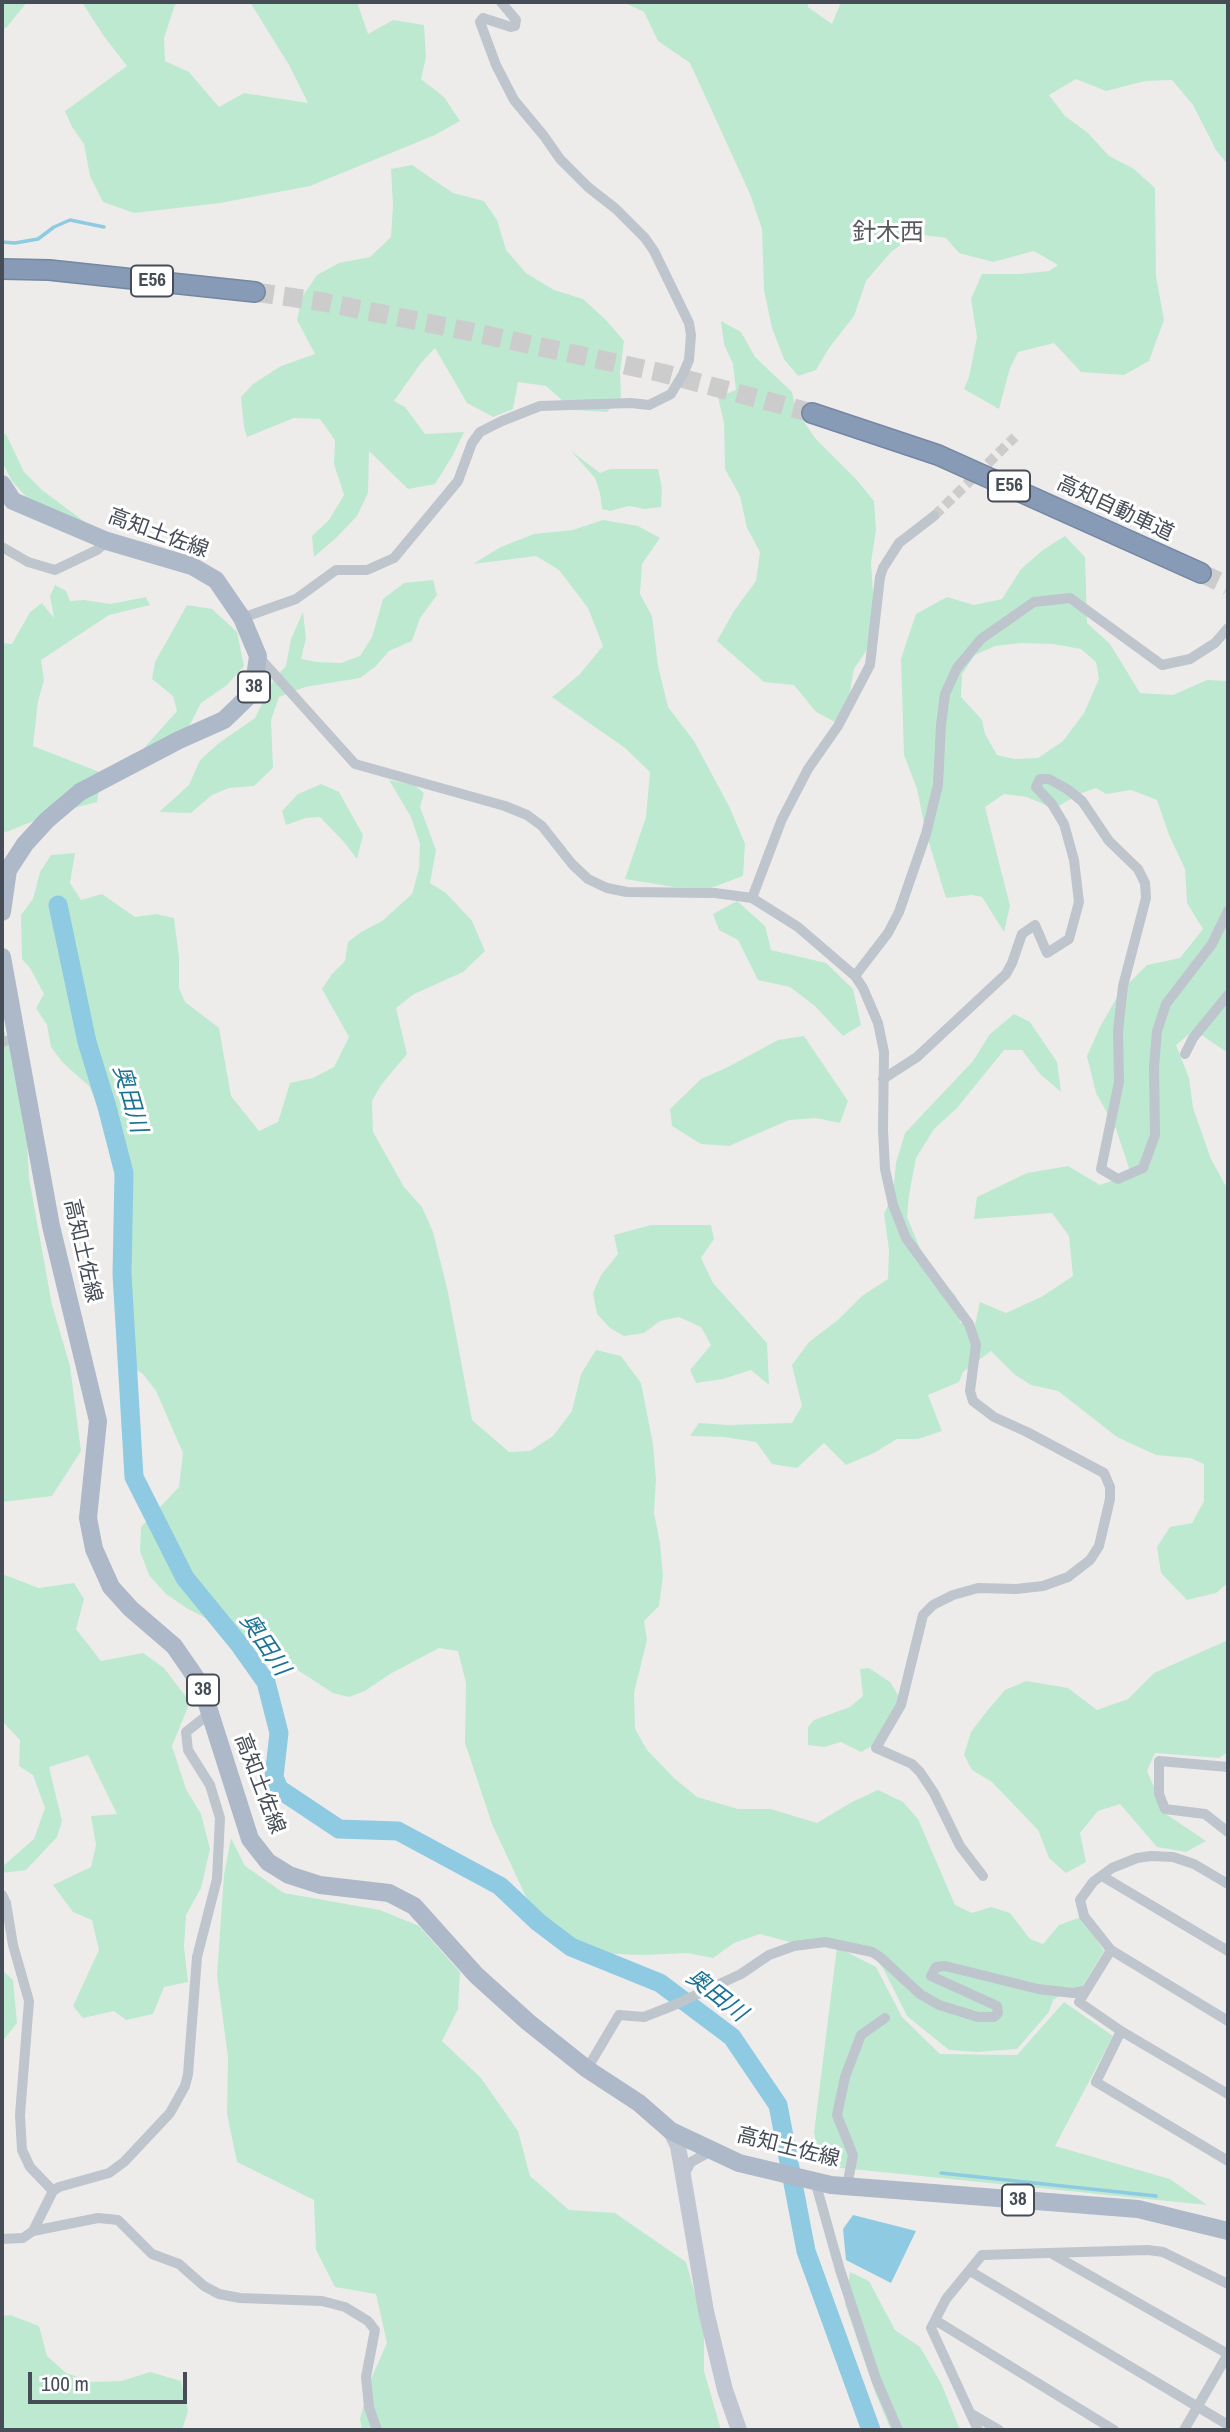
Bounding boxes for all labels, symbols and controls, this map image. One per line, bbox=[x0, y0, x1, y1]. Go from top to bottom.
district label: 針木西 bbox=[852, 220, 924, 248]
road number: E56 bbox=[131, 266, 173, 296]
road number: E56 bbox=[988, 471, 1030, 502]
street label: 高知自動車道 bbox=[1053, 471, 1177, 547]
street label: 高知土佐線 bbox=[104, 504, 212, 564]
road number: 38 bbox=[238, 672, 270, 702]
water label: 奥田川 bbox=[106, 1062, 152, 1136]
street label: 高知土佐線 bbox=[58, 1197, 106, 1305]
water label: 奥田川 bbox=[233, 1609, 295, 1681]
road number: 38 bbox=[187, 1674, 219, 1706]
street label: 高知土佐線 bbox=[228, 1730, 290, 1838]
water label: 奥田川 bbox=[680, 1964, 752, 2028]
street label: 高知土佐線 bbox=[734, 2123, 842, 2173]
road number: 38 bbox=[1002, 2184, 1034, 2216]
scale bar bbox=[32, 2358, 191, 2402]
text: 100 m bbox=[41, 2369, 89, 2398]

